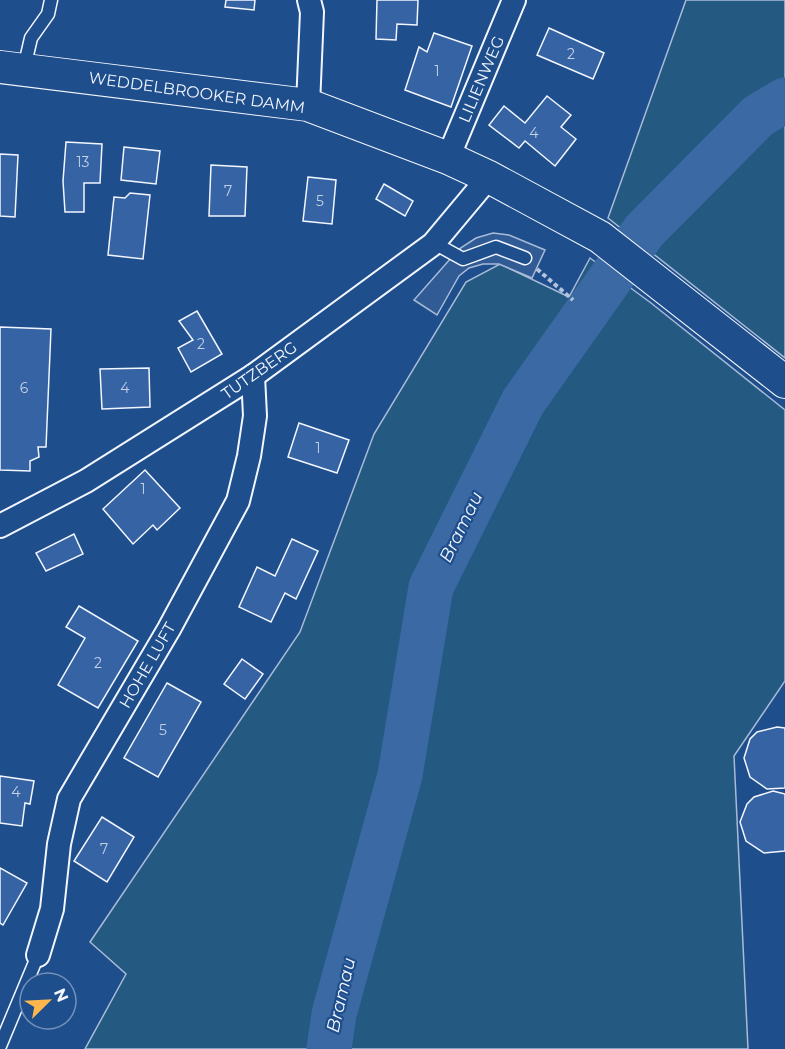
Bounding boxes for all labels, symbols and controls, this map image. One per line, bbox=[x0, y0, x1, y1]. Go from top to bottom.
street label: LILIENWEG bbox=[455, 33, 508, 126]
house number: 2 bbox=[567, 45, 575, 63]
house number: 1 bbox=[434, 62, 440, 80]
street label: WEDDELBROOKER DAMM bbox=[88, 68, 306, 117]
house number: 4 bbox=[529, 124, 539, 142]
house number: 13 bbox=[77, 153, 90, 171]
house number: 7 bbox=[224, 182, 232, 200]
house number: 5 bbox=[316, 192, 324, 210]
house number: 2 bbox=[197, 335, 205, 353]
street label: TUTZBERG bbox=[218, 337, 301, 403]
house number: 6 bbox=[20, 379, 29, 397]
house number: 4 bbox=[120, 379, 130, 397]
house number: 1 bbox=[315, 439, 321, 457]
house number: 1 bbox=[140, 480, 146, 498]
water label: Bramau bbox=[434, 488, 488, 566]
street label: HOHE LUFT bbox=[115, 618, 180, 711]
house number: 2 bbox=[94, 654, 102, 672]
house number: 5 bbox=[159, 721, 167, 739]
house number: 4 bbox=[11, 783, 21, 801]
house number: 7 bbox=[100, 840, 108, 858]
water label: Bramau bbox=[322, 955, 360, 1035]
north arrow bbox=[18, 971, 78, 1031]
text: N bbox=[50, 985, 73, 1005]

